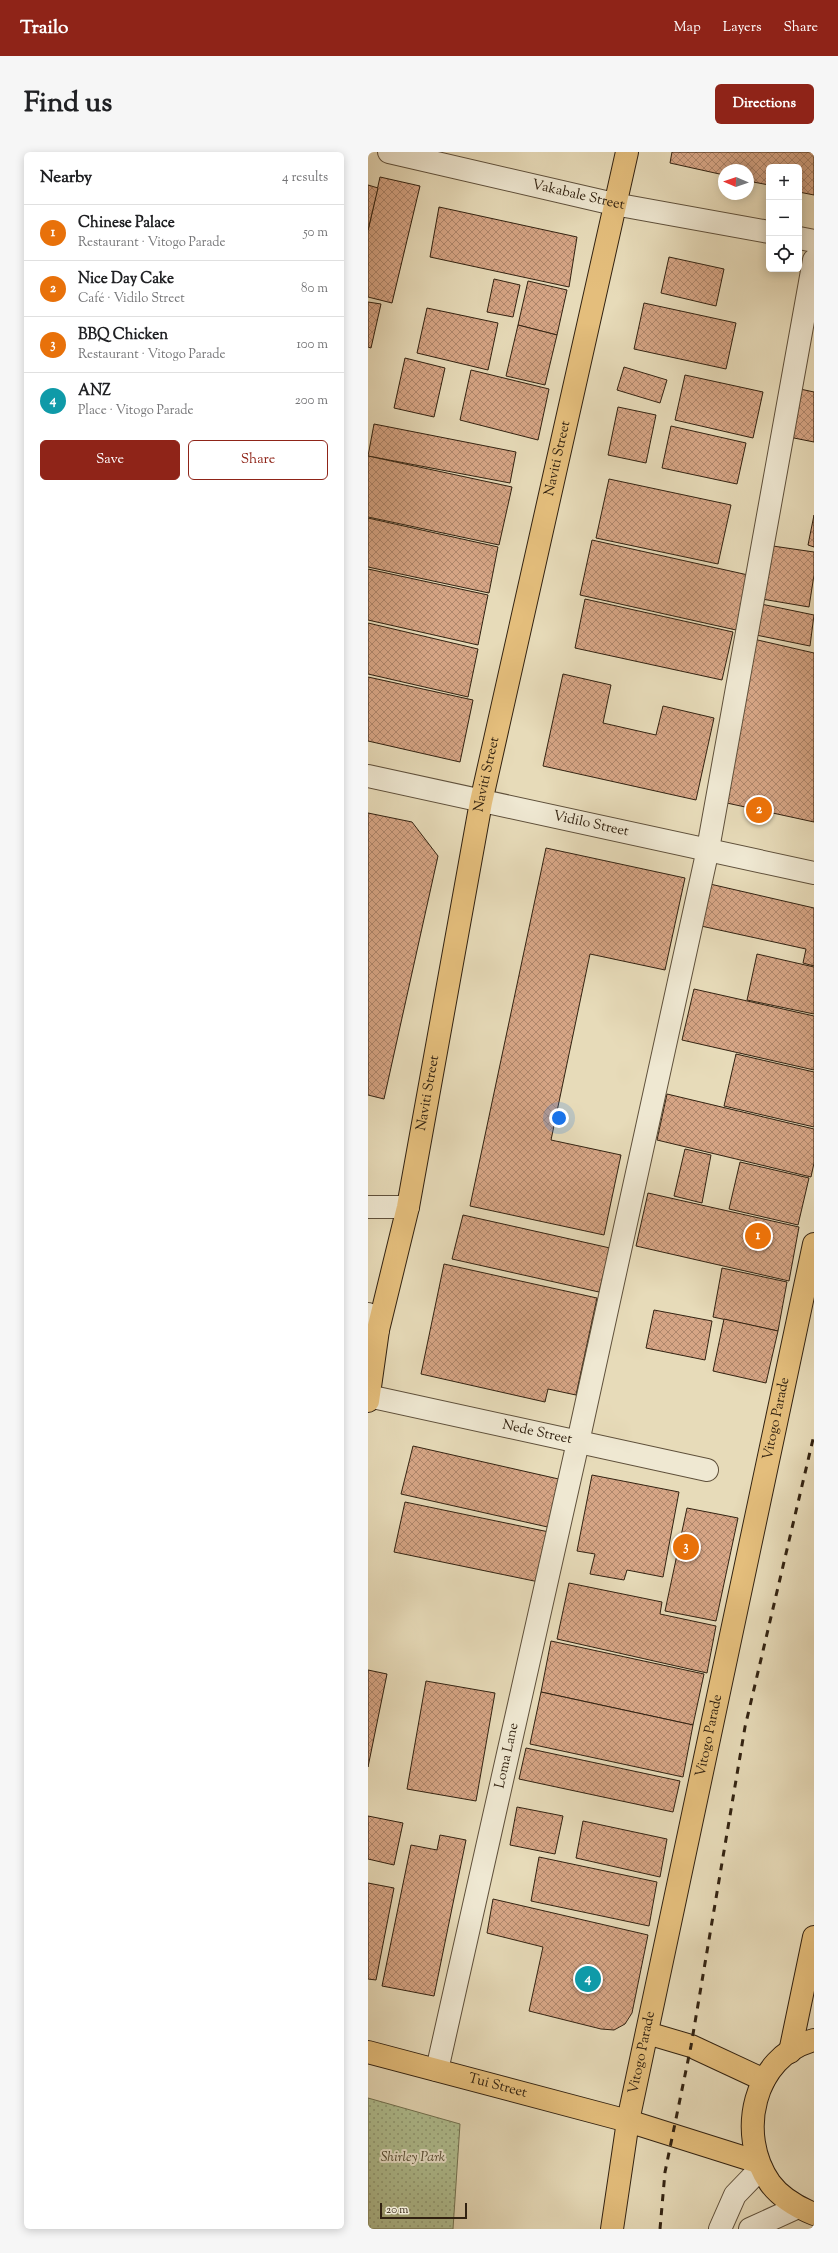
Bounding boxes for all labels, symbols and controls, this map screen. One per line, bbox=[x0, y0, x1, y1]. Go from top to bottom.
text: Trailo bbox=[20, 15, 68, 42]
text: Map bbox=[674, 18, 701, 38]
text: Layers bbox=[723, 18, 761, 38]
text: Share bbox=[783, 18, 818, 38]
text: Find us bbox=[24, 84, 112, 124]
button: Directions bbox=[715, 84, 814, 124]
north arrow bbox=[718, 164, 754, 200]
map controls bbox=[766, 164, 802, 272]
button: + bbox=[766, 164, 802, 200]
text: Nearby bbox=[40, 166, 92, 190]
text: 4 results bbox=[282, 169, 328, 187]
street label: Vakabale Street bbox=[530, 175, 626, 216]
button: − bbox=[766, 200, 802, 236]
text: Chinese Palace bbox=[78, 213, 175, 234]
text: 1 bbox=[51, 224, 55, 242]
text: 50 m bbox=[303, 224, 328, 242]
text: Restaurant · Vitogo Parade bbox=[78, 234, 226, 252]
button: locate bbox=[766, 236, 802, 272]
text: Nice Day Cake bbox=[78, 269, 174, 290]
text: 2 bbox=[50, 280, 56, 298]
text: 80 m bbox=[301, 280, 328, 298]
text: Café · Vidilo Street bbox=[78, 290, 185, 308]
text: BBQ Chicken bbox=[78, 325, 168, 346]
text: 3 bbox=[50, 336, 56, 354]
text: 100 m bbox=[296, 336, 328, 354]
text: Restaurant · Vitogo Parade bbox=[78, 346, 226, 364]
text: ANZ bbox=[78, 381, 111, 402]
text: 4 bbox=[50, 392, 56, 410]
text: 200 m bbox=[295, 392, 328, 410]
text: Place · Vitogo Parade bbox=[78, 402, 194, 420]
street label: Naviti Street bbox=[540, 419, 576, 498]
button: Save bbox=[40, 440, 180, 480]
button: Share bbox=[188, 440, 328, 480]
street label: Naviti Street bbox=[469, 735, 505, 814]
pin: 2 bbox=[746, 795, 772, 825]
street label: Vidilo Street bbox=[551, 807, 631, 842]
street label: Naviti Street bbox=[412, 1053, 445, 1133]
your location bbox=[549, 1108, 569, 1128]
pin: 1 bbox=[745, 1221, 771, 1251]
street label: Vitogo Parade bbox=[758, 1376, 795, 1462]
street label: Nede Street bbox=[500, 1416, 574, 1450]
pin: 3 bbox=[673, 1532, 699, 1562]
street label: Vitogo Parade bbox=[691, 1693, 728, 1779]
street label: Loma Lane bbox=[490, 1721, 525, 1791]
pin: 4 bbox=[575, 1964, 601, 1994]
street label: Vitogo Parade bbox=[624, 2009, 661, 2096]
street label: Tui Street bbox=[466, 2069, 529, 2104]
park label: Shirley Park bbox=[381, 2148, 446, 2168]
scale bar bbox=[380, 2201, 467, 2220]
text: 20 m bbox=[386, 2202, 408, 2218]

